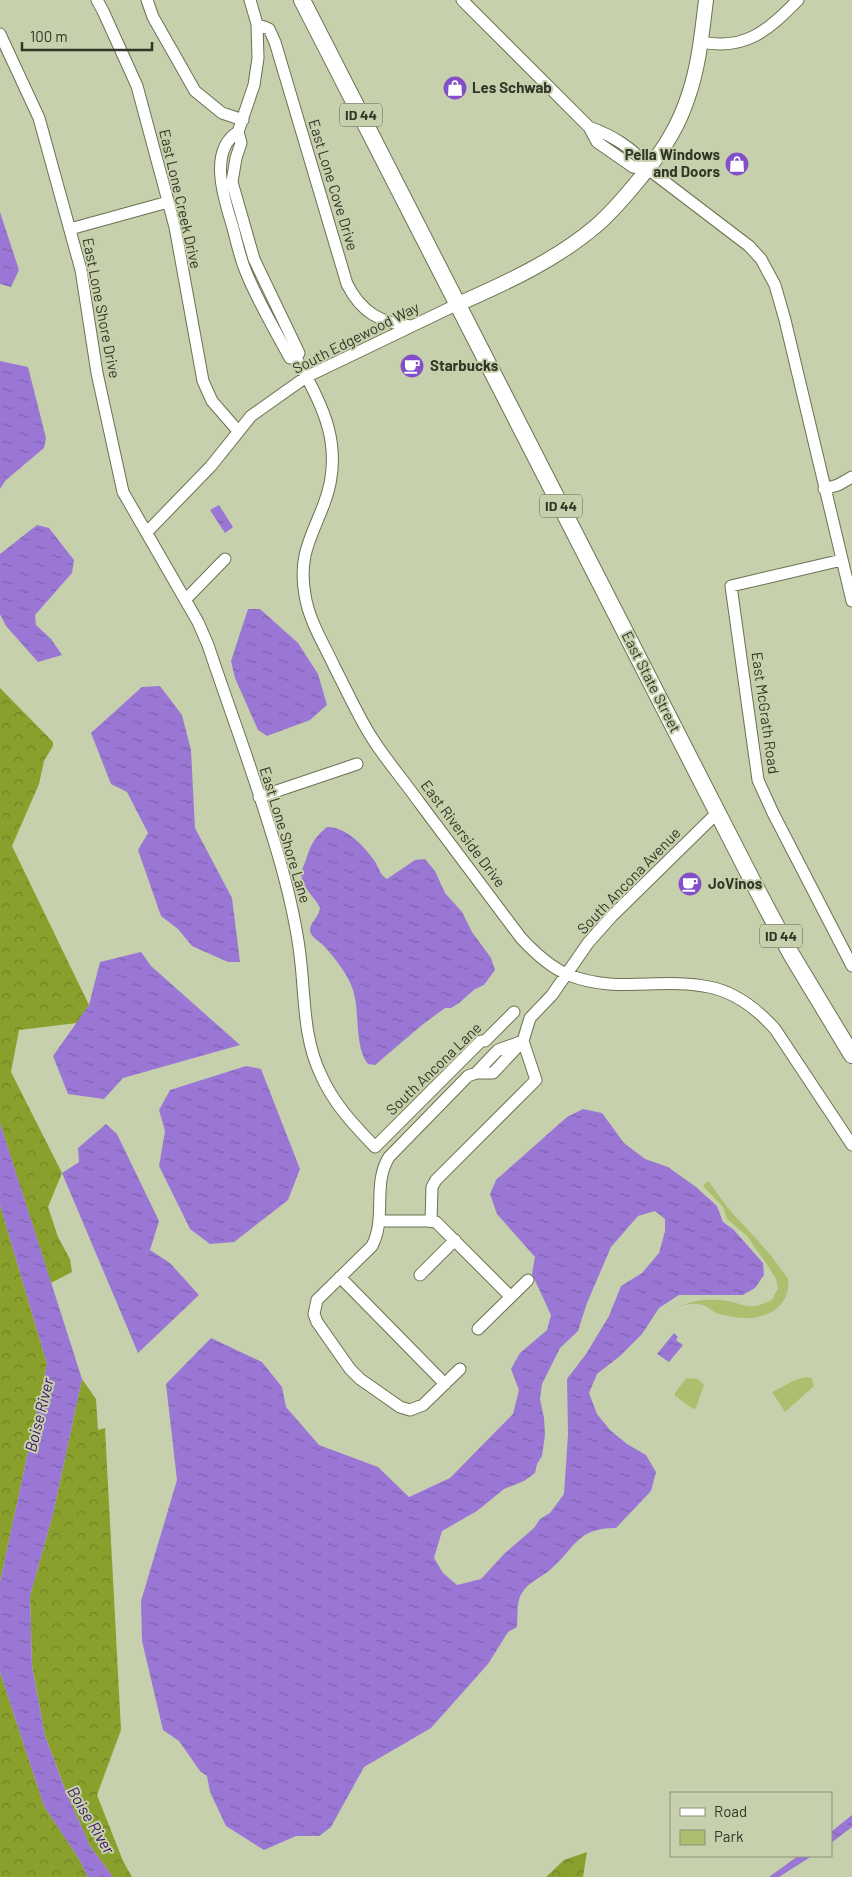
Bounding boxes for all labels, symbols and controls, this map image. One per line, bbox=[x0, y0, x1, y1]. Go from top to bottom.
scale bar bbox=[22, 20, 152, 52]
text: 100 m bbox=[30, 27, 68, 45]
shop icon: Les Schwab bbox=[442, 75, 468, 101]
place label: Les Schwab bbox=[472, 78, 552, 96]
road number: ID 44 bbox=[340, 104, 382, 126]
street label: East Lone Cove Drive bbox=[305, 117, 362, 253]
street label: East Lone Creek Drive bbox=[156, 127, 206, 270]
place label: Pella Windows and Doors bbox=[625, 145, 720, 180]
shop icon: Pella Windows and Doors bbox=[724, 151, 750, 177]
street label: East Lone Shore Drive bbox=[80, 236, 124, 380]
street label: South Edgewood Way bbox=[289, 297, 422, 377]
cafe icon: Starbucks bbox=[399, 353, 425, 379]
place label: Starbucks bbox=[430, 356, 499, 374]
road number: ID 44 bbox=[540, 494, 582, 518]
street label: East State Street bbox=[619, 628, 685, 735]
street label: East McGrath Road bbox=[749, 651, 783, 775]
street label: East Lone Shore Lane bbox=[257, 764, 315, 905]
street label: East Riverside Drive bbox=[418, 776, 510, 890]
street label: South Ancona Avenue bbox=[573, 823, 684, 937]
cafe icon: JoVinos bbox=[677, 871, 703, 897]
place label: JoVinos bbox=[708, 874, 763, 892]
road number: ID 44 bbox=[760, 924, 802, 948]
street label: South Ancona Lane bbox=[382, 1018, 485, 1118]
water label: Boise River bbox=[20, 1375, 57, 1454]
water label: Boise River bbox=[64, 1782, 120, 1858]
legend bbox=[670, 1792, 832, 1857]
text: Road bbox=[714, 1802, 747, 1820]
text: Park bbox=[714, 1827, 744, 1845]

